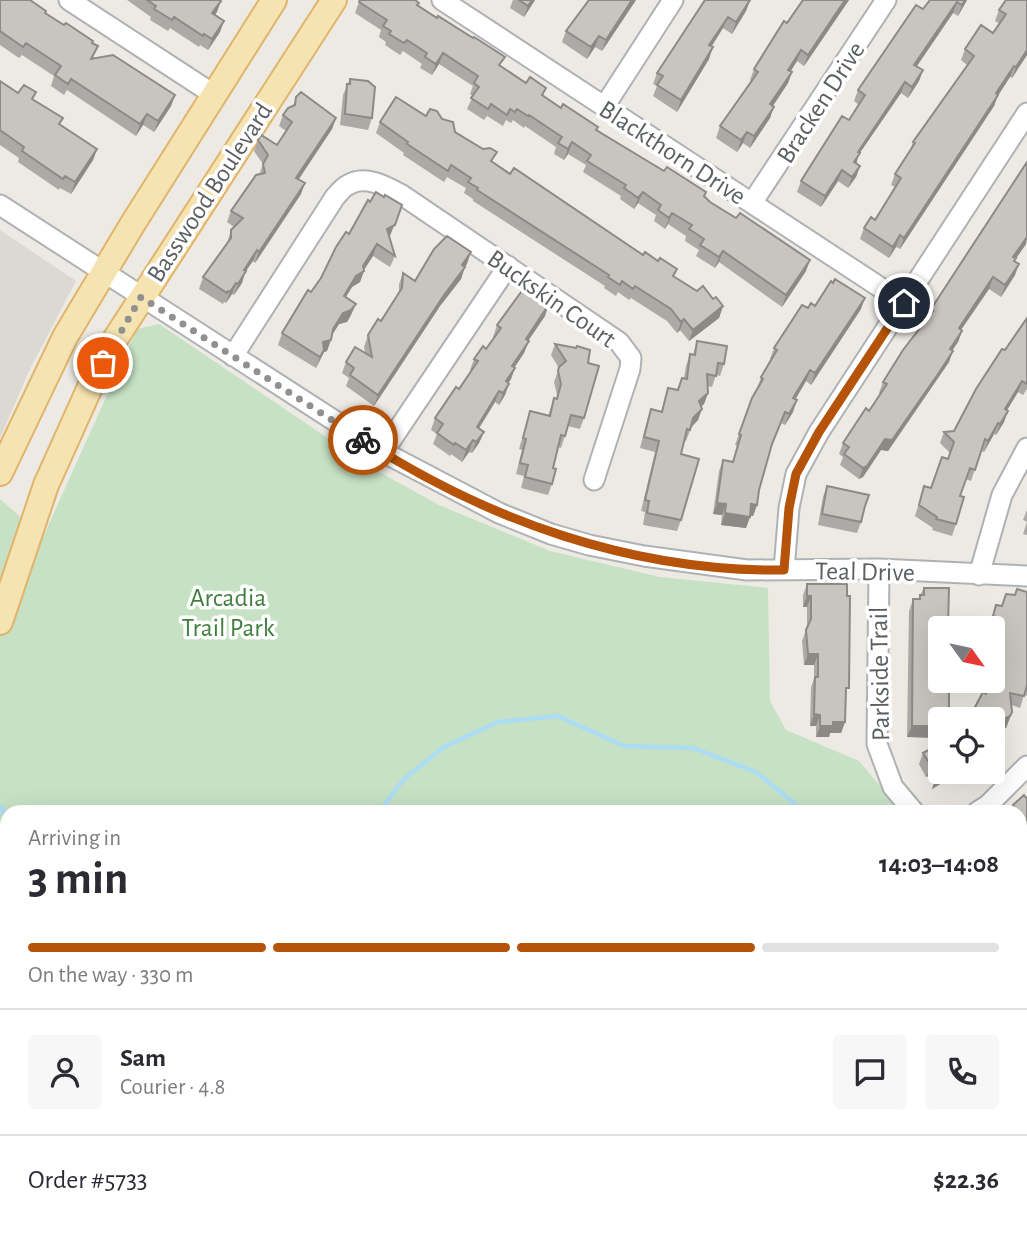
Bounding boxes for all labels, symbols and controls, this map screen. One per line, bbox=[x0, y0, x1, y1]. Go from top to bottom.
street label: Bracken Drive bbox=[772, 37, 870, 168]
street label: Blackthorn Drive bbox=[595, 96, 750, 210]
street label: Basswood Boulevard bbox=[142, 98, 277, 287]
street label: Buckskin Court bbox=[483, 245, 620, 352]
pin bbox=[874, 273, 934, 333]
icon: home bbox=[885, 284, 923, 322]
pin bbox=[73, 333, 133, 393]
icon: bag bbox=[84, 344, 122, 382]
courier bbox=[328, 405, 398, 475]
icon: bike bbox=[344, 421, 382, 459]
street label: Teal Drive bbox=[815, 558, 915, 586]
park label: Arcadia Trail Park bbox=[181, 585, 275, 641]
street label: Parkside Trail bbox=[866, 607, 894, 741]
north arrow bbox=[928, 616, 1004, 693]
map controls bbox=[928, 616, 1005, 784]
button: locate bbox=[928, 707, 1005, 784]
text: Arriving in bbox=[28, 827, 121, 850]
text: 14:03–14:08 bbox=[879, 851, 999, 877]
text: 3 min bbox=[28, 856, 128, 902]
text: On the way · 330 m bbox=[28, 964, 193, 987]
button: person bbox=[28, 1035, 102, 1109]
button: chat bbox=[833, 1035, 907, 1109]
button: phone bbox=[925, 1035, 999, 1109]
text: Sam bbox=[120, 1045, 166, 1071]
text: Courier · 4.8 bbox=[120, 1076, 225, 1099]
text: Order #5733 bbox=[28, 1167, 148, 1193]
text: $22.36 bbox=[933, 1167, 999, 1193]

